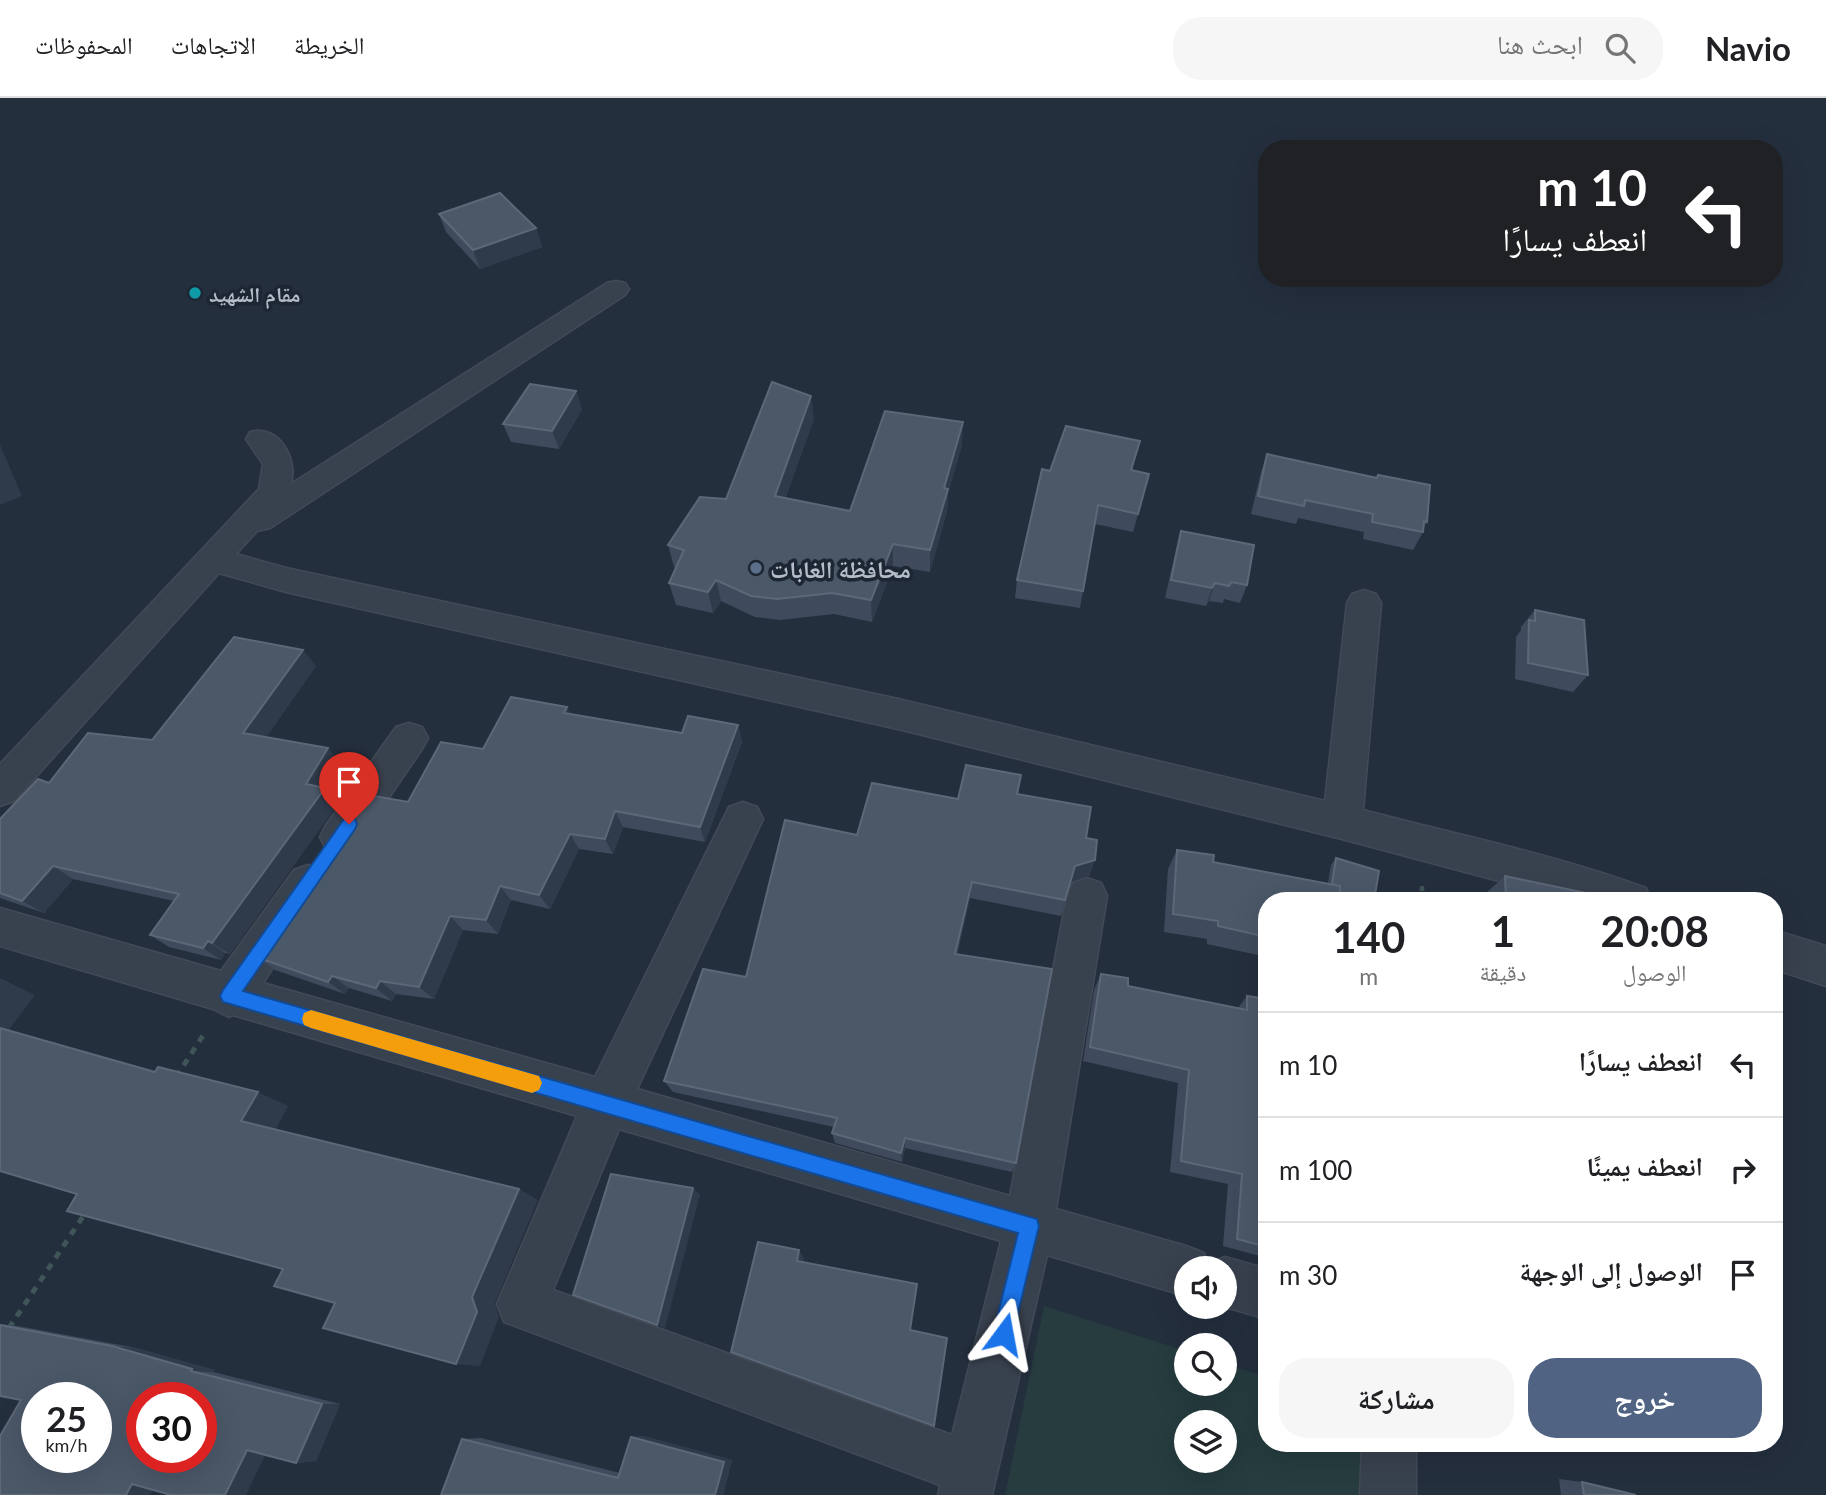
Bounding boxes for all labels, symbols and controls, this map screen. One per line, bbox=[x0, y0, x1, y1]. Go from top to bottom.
search box bbox=[1173, 17, 1663, 80]
text: ابحث هنا bbox=[1497, 28, 1583, 60]
text: Navio bbox=[1705, 28, 1791, 68]
icon: search bbox=[1601, 29, 1639, 67]
text: المحفوظات bbox=[35, 30, 133, 59]
text: الاتجاهات bbox=[171, 30, 256, 59]
text: الخريطة bbox=[294, 30, 365, 59]
text: 10 m bbox=[1537, 158, 1647, 216]
icon: left bbox=[1671, 168, 1762, 259]
text: انعطف يسارًا bbox=[1503, 219, 1647, 258]
place label: مقام الشهيد bbox=[209, 281, 301, 309]
marker: مقام الشهيد bbox=[187, 285, 203, 301]
place label: محافظة الغابات bbox=[770, 554, 911, 583]
marker: محافظة الغابات bbox=[748, 560, 764, 576]
pin bbox=[319, 752, 379, 824]
icon: arrive bbox=[330, 763, 368, 801]
text: 1 bbox=[1491, 906, 1515, 956]
text: 20:08 bbox=[1601, 906, 1709, 956]
text: 140 bbox=[1332, 912, 1405, 962]
text: دقيقة bbox=[1480, 958, 1526, 986]
text: الوصول bbox=[1623, 958, 1686, 986]
text: m bbox=[1359, 962, 1378, 990]
text: انعطف يسارًا bbox=[1579, 1045, 1703, 1077]
icon: left bbox=[1724, 1046, 1762, 1084]
text: 10 m bbox=[1279, 1049, 1337, 1081]
text: انعطف يمينًا bbox=[1586, 1150, 1703, 1182]
icon: right bbox=[1724, 1151, 1762, 1189]
text: 100 m bbox=[1279, 1154, 1352, 1186]
text: الوصول إلى الوجهة bbox=[1519, 1255, 1703, 1287]
map controls bbox=[1174, 1256, 1237, 1473]
button: sound bbox=[1174, 1256, 1237, 1319]
icon: arrive bbox=[1724, 1256, 1762, 1294]
text: 30 m bbox=[1279, 1259, 1337, 1291]
position arrow bbox=[967, 1297, 1041, 1371]
button: search bbox=[1174, 1333, 1237, 1396]
button: مشاركة bbox=[1279, 1358, 1514, 1438]
button: خروج bbox=[1528, 1358, 1762, 1438]
speed limit sign: 30 bbox=[126, 1382, 217, 1473]
text: 25 bbox=[46, 1397, 87, 1439]
button: layers bbox=[1174, 1410, 1237, 1473]
text: km/h bbox=[45, 1434, 88, 1456]

